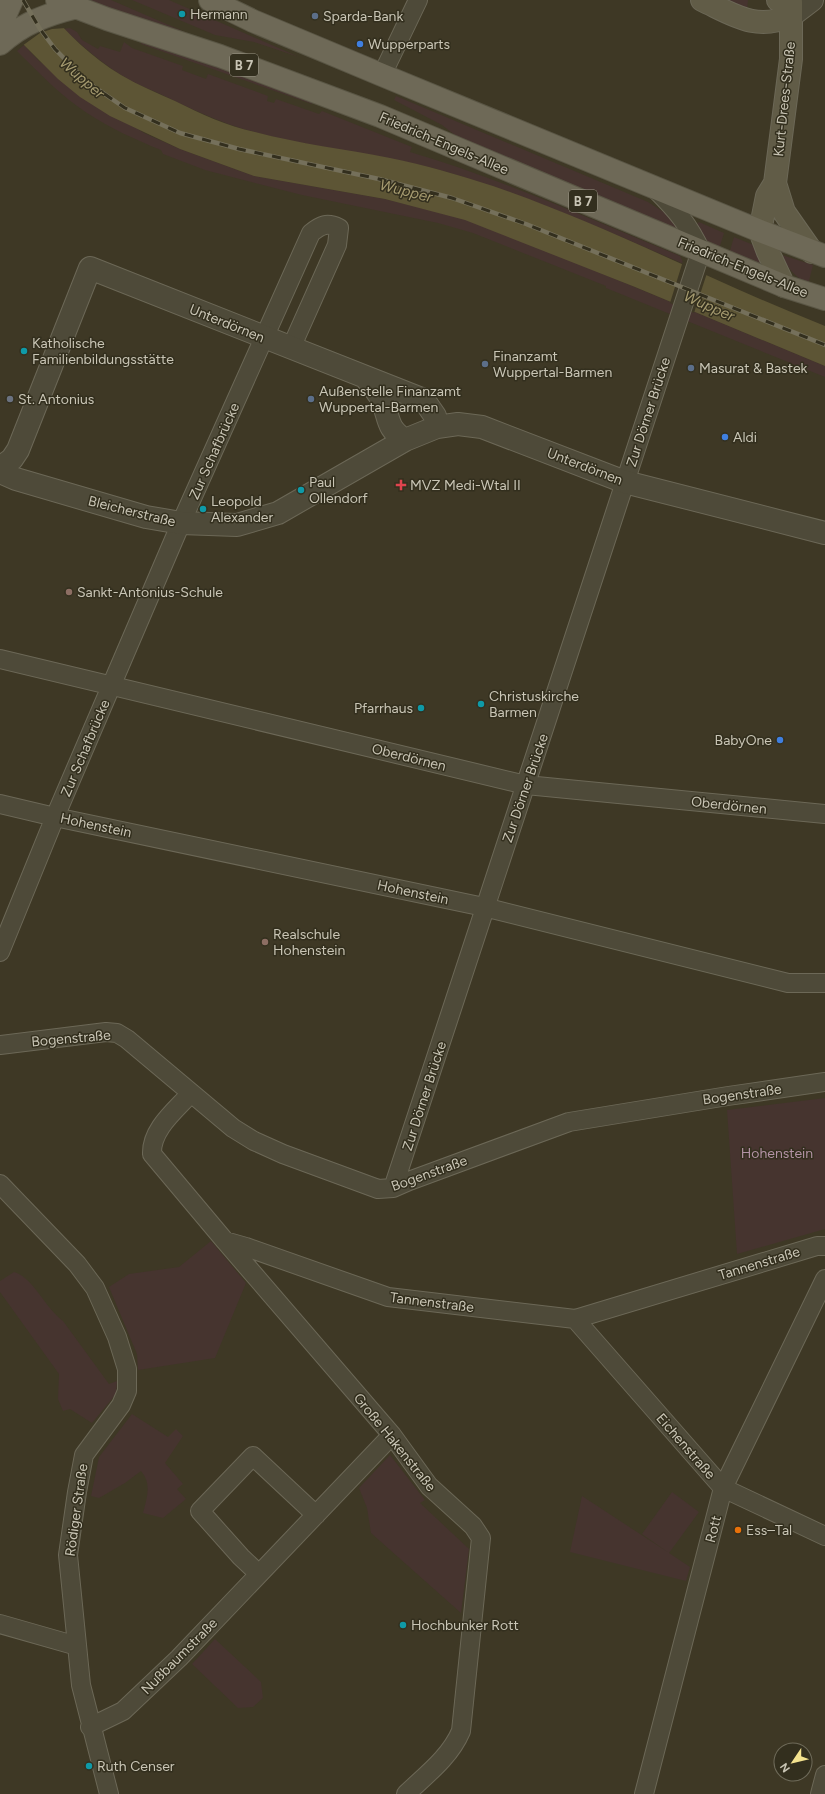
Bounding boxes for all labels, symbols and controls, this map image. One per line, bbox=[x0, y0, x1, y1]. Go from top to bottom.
place label: Hermann bbox=[190, 6, 248, 23]
place label: Sparda-Bank bbox=[323, 8, 403, 25]
marker: Hermann bbox=[177, 9, 187, 19]
marker: Sparda-Bank bbox=[310, 11, 320, 21]
place label: Wupperparts bbox=[368, 36, 450, 53]
marker: Wupperparts bbox=[355, 39, 365, 49]
street label: Kurt-Drees-Straße bbox=[770, 40, 799, 157]
water label: Wupper bbox=[56, 54, 109, 103]
road number: B 7 bbox=[230, 54, 258, 76]
street label: Friedrich-Engels-Allee bbox=[377, 109, 511, 179]
water label: Wupper bbox=[378, 176, 435, 206]
road number: B 7 bbox=[569, 190, 597, 212]
street label: Friedrich-Engels-Allee bbox=[675, 234, 811, 301]
water label: Wupper bbox=[681, 287, 738, 326]
street label: Unterdörnen bbox=[187, 301, 267, 346]
place label: Katholische Familienbildungsstätte bbox=[32, 335, 174, 368]
marker: Katholische Familienbildungsstätte bbox=[19, 346, 29, 356]
place label: Finanzamt Wuppertal-Barmen bbox=[493, 348, 612, 381]
street label: Zur Dörner Brücke bbox=[623, 355, 674, 469]
marker: Finanzamt Wuppertal-Barmen bbox=[480, 359, 490, 369]
place label: Masurat & Bastek bbox=[699, 360, 808, 377]
marker: Masurat & Bastek bbox=[686, 363, 696, 373]
place label: Außenstelle Finanzamt Wuppertal-Barmen bbox=[319, 383, 461, 416]
place label: St. Antonius bbox=[18, 391, 94, 408]
marker: St. Antonius bbox=[5, 394, 15, 404]
marker: Außenstelle Finanzamt Wuppertal-Barmen bbox=[306, 394, 316, 404]
street label: Zur Schafbrücke bbox=[186, 400, 243, 502]
place label: Aldi bbox=[733, 429, 757, 446]
marker: Aldi bbox=[720, 432, 730, 442]
street label: Unterdörnen bbox=[545, 444, 625, 489]
place label: Paul Ollendorf bbox=[309, 474, 369, 507]
place label: MVZ Medi-Wtal II bbox=[410, 477, 521, 494]
marker: MVZ Medi-Wtal II bbox=[395, 479, 407, 491]
marker: Paul Ollendorf bbox=[296, 485, 306, 495]
street label: Bleicherstraße bbox=[86, 492, 178, 531]
place label: Leopold Alexander bbox=[211, 493, 274, 526]
marker: Leopold Alexander bbox=[198, 504, 208, 514]
place label: Sankt-Antonius-Schule bbox=[77, 584, 223, 601]
marker: Sankt-Antonius-Schule bbox=[64, 587, 74, 597]
place label: Christuskirche Barmen bbox=[489, 688, 579, 721]
street label: Zur Schafbrücke bbox=[57, 697, 114, 799]
marker: Christuskirche Barmen bbox=[476, 699, 486, 709]
place label: Pfarrhaus bbox=[354, 700, 413, 717]
marker: Pfarrhaus bbox=[416, 703, 426, 713]
street label: Zur Dörner Brücke bbox=[499, 731, 552, 845]
place label: BabyOne bbox=[715, 732, 772, 749]
marker: BabyOne bbox=[775, 735, 785, 745]
street label: Oberdörnen bbox=[370, 740, 448, 775]
street label: Oberdörnen bbox=[690, 793, 768, 818]
street label: Hohenstein bbox=[59, 810, 133, 841]
street label: Hohenstein bbox=[376, 877, 450, 908]
place label: Realschule Hohenstein bbox=[273, 926, 346, 959]
marker: Realschule Hohenstein bbox=[260, 937, 270, 947]
street label: Bogenstraße bbox=[31, 1027, 112, 1050]
street label: Zur Dörner Brücke bbox=[399, 1039, 450, 1153]
street label: Bogenstraße bbox=[701, 1080, 783, 1108]
park label: Hohenstein bbox=[741, 1145, 813, 1162]
street label: Bogenstraße bbox=[389, 1152, 470, 1195]
street label: Tannenstraße bbox=[716, 1243, 802, 1284]
street label: Tannenstraße bbox=[389, 1289, 475, 1316]
street label: Große Hakenstraße bbox=[350, 1390, 440, 1495]
street label: Eichenstraße bbox=[652, 1410, 719, 1483]
street label: Rödiger Straße bbox=[62, 1462, 91, 1558]
street label: Rott bbox=[702, 1514, 725, 1545]
place label: Ess–Tal bbox=[746, 1522, 792, 1539]
marker: Ess–Tal bbox=[733, 1525, 743, 1535]
street label: Nußbaumstraße bbox=[138, 1614, 221, 1698]
place label: Hochbunker Rott bbox=[411, 1617, 519, 1634]
marker: Hochbunker Rott bbox=[398, 1620, 408, 1630]
north arrow bbox=[773, 1742, 813, 1782]
place label: Ruth Censer bbox=[97, 1758, 175, 1775]
text: N bbox=[777, 1760, 793, 1775]
marker: Ruth Censer bbox=[84, 1761, 94, 1771]

